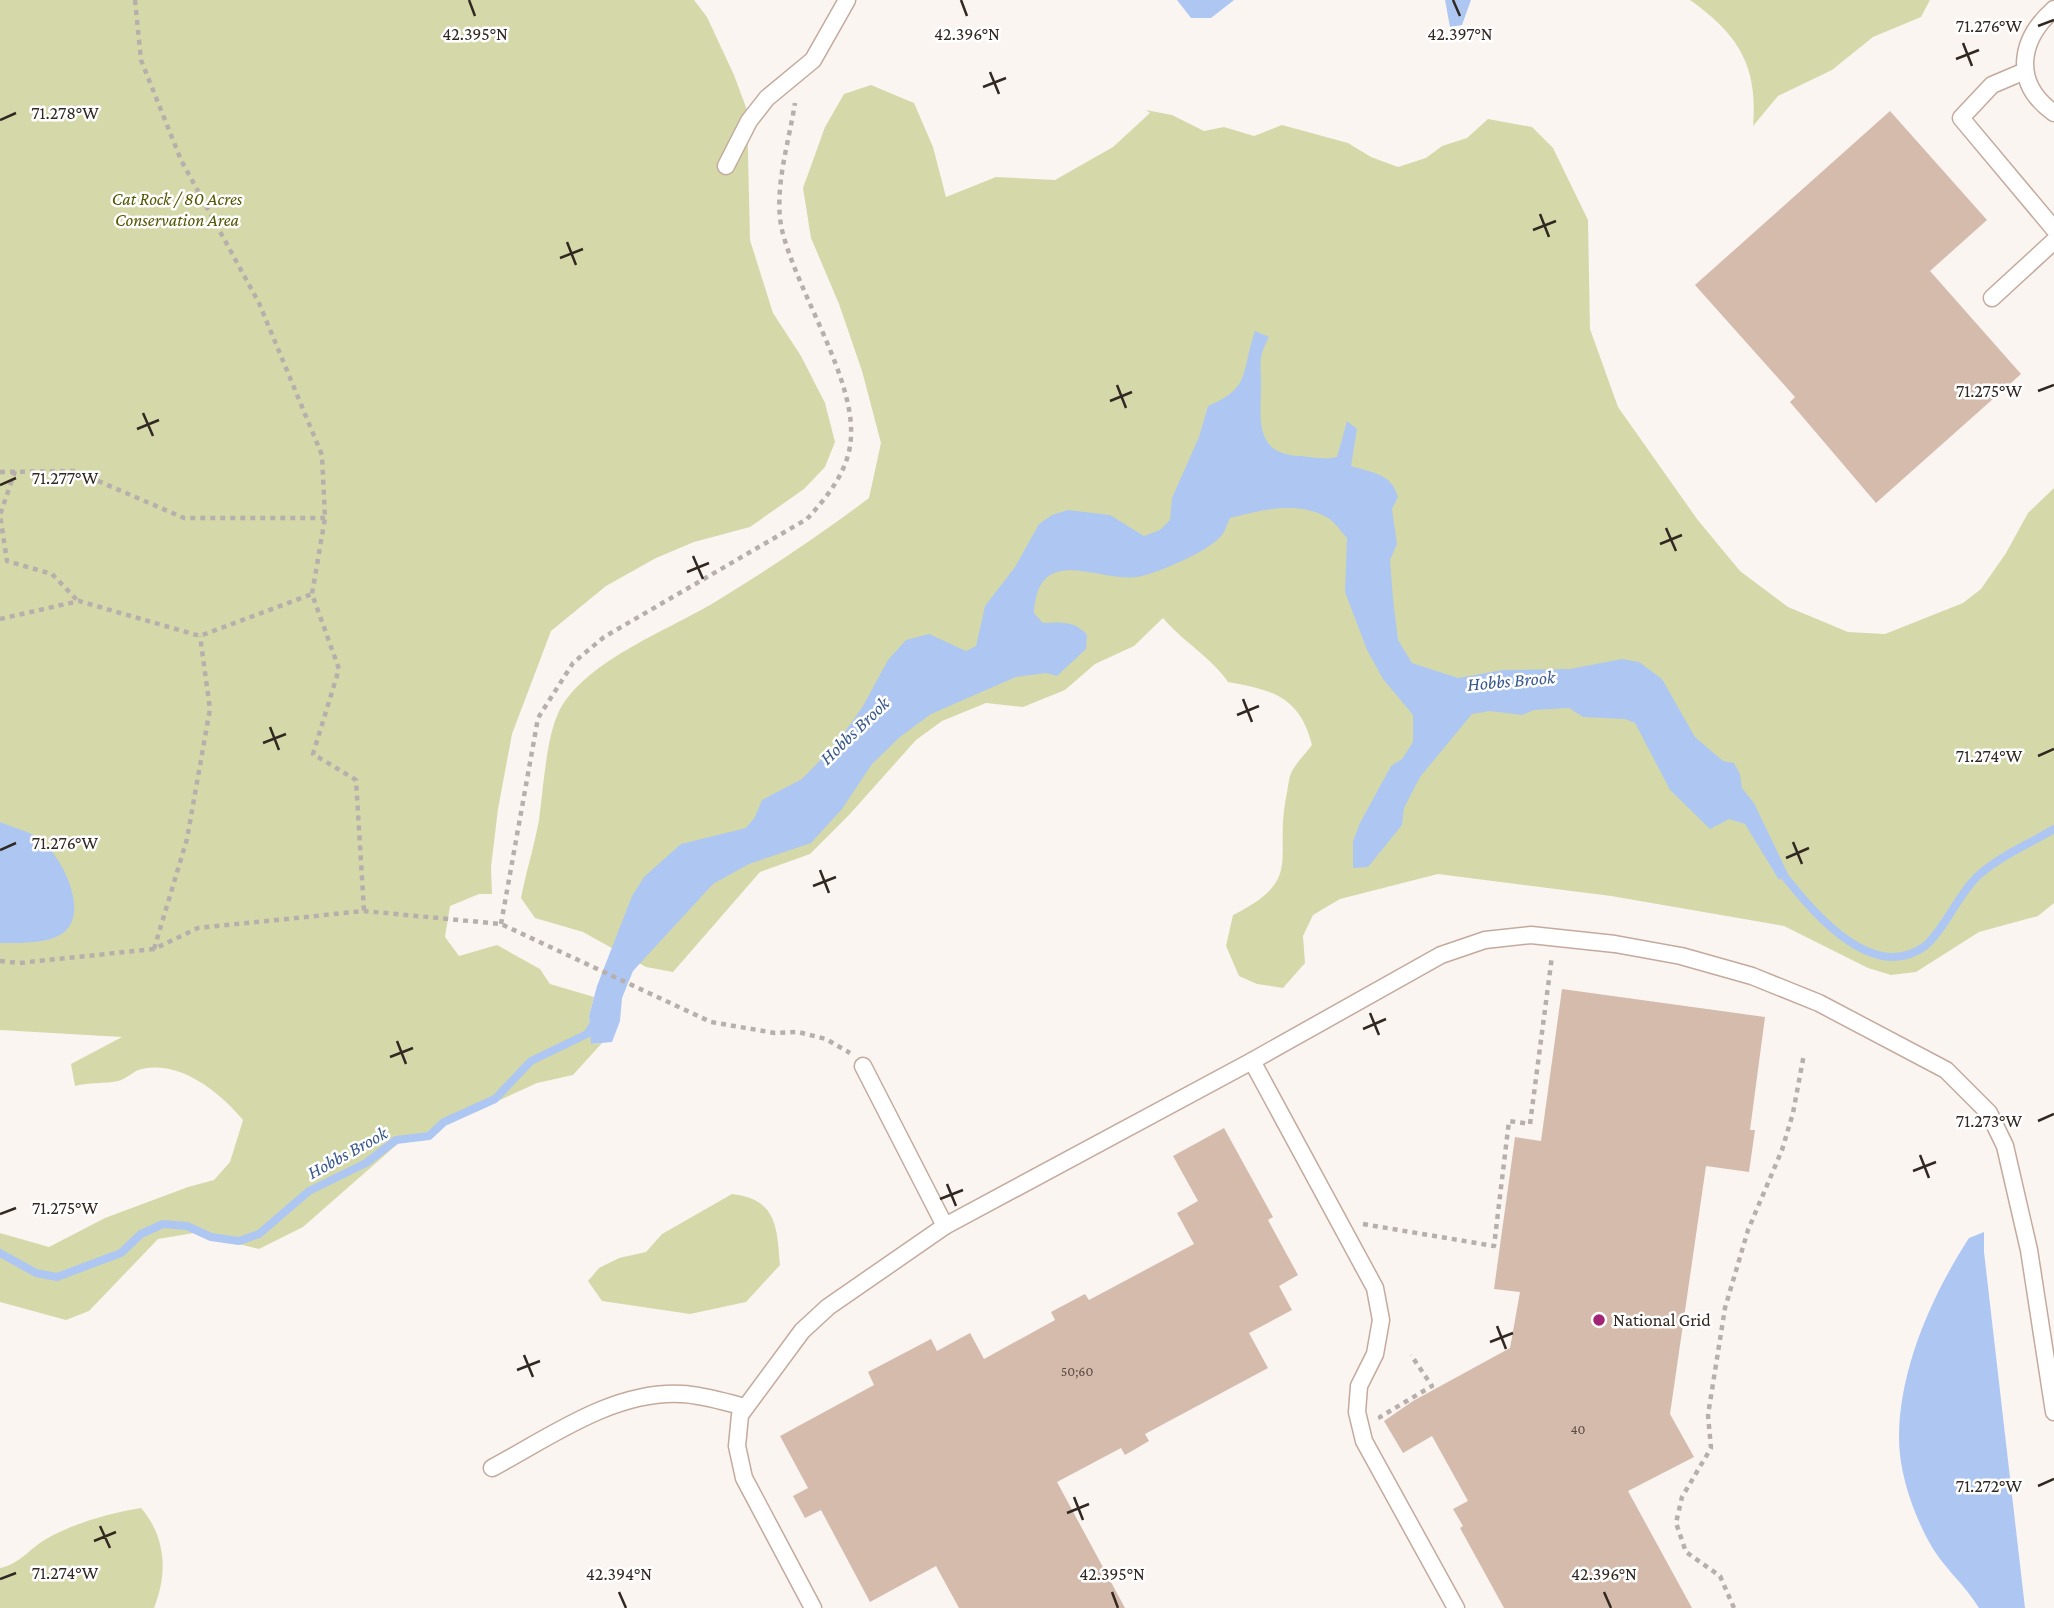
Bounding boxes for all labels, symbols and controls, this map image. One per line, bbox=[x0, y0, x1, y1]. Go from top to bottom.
text: 71.276°W bbox=[1956, 16, 2023, 36]
text: 42.395°N bbox=[442, 24, 508, 44]
text: 42.396°N bbox=[934, 24, 1000, 44]
text: 42.397°N bbox=[1427, 24, 1493, 44]
text: 71.278°W bbox=[31, 103, 99, 123]
park label: Cat Rock / 80 Acres Conservation Area bbox=[112, 189, 243, 230]
text: 71.275°W bbox=[1956, 381, 2023, 401]
text: 71.277°W bbox=[32, 468, 99, 488]
water label: Hobbs Brook bbox=[1466, 666, 1557, 695]
water label: Hobbs Brook bbox=[815, 692, 894, 769]
text: 71.274°W bbox=[1956, 746, 2023, 766]
text: 71.276°W bbox=[32, 833, 99, 853]
text: 71.273°W bbox=[1956, 1111, 2023, 1131]
water label: Hobbs Brook bbox=[304, 1122, 391, 1183]
text: 71.275°W bbox=[32, 1198, 99, 1218]
place label: National Grid bbox=[1613, 1310, 1711, 1330]
marker: National Grid bbox=[1591, 1312, 1607, 1328]
house number: 50;60 bbox=[1061, 1363, 1093, 1379]
house number: 40 bbox=[1570, 1421, 1586, 1437]
text: 71.272°W bbox=[1956, 1476, 2023, 1496]
text: 71.274°W bbox=[32, 1563, 99, 1583]
text: 42.394°N bbox=[586, 1564, 652, 1584]
text: 42.395°N bbox=[1079, 1564, 1145, 1584]
text: 42.396°N bbox=[1571, 1564, 1637, 1584]

